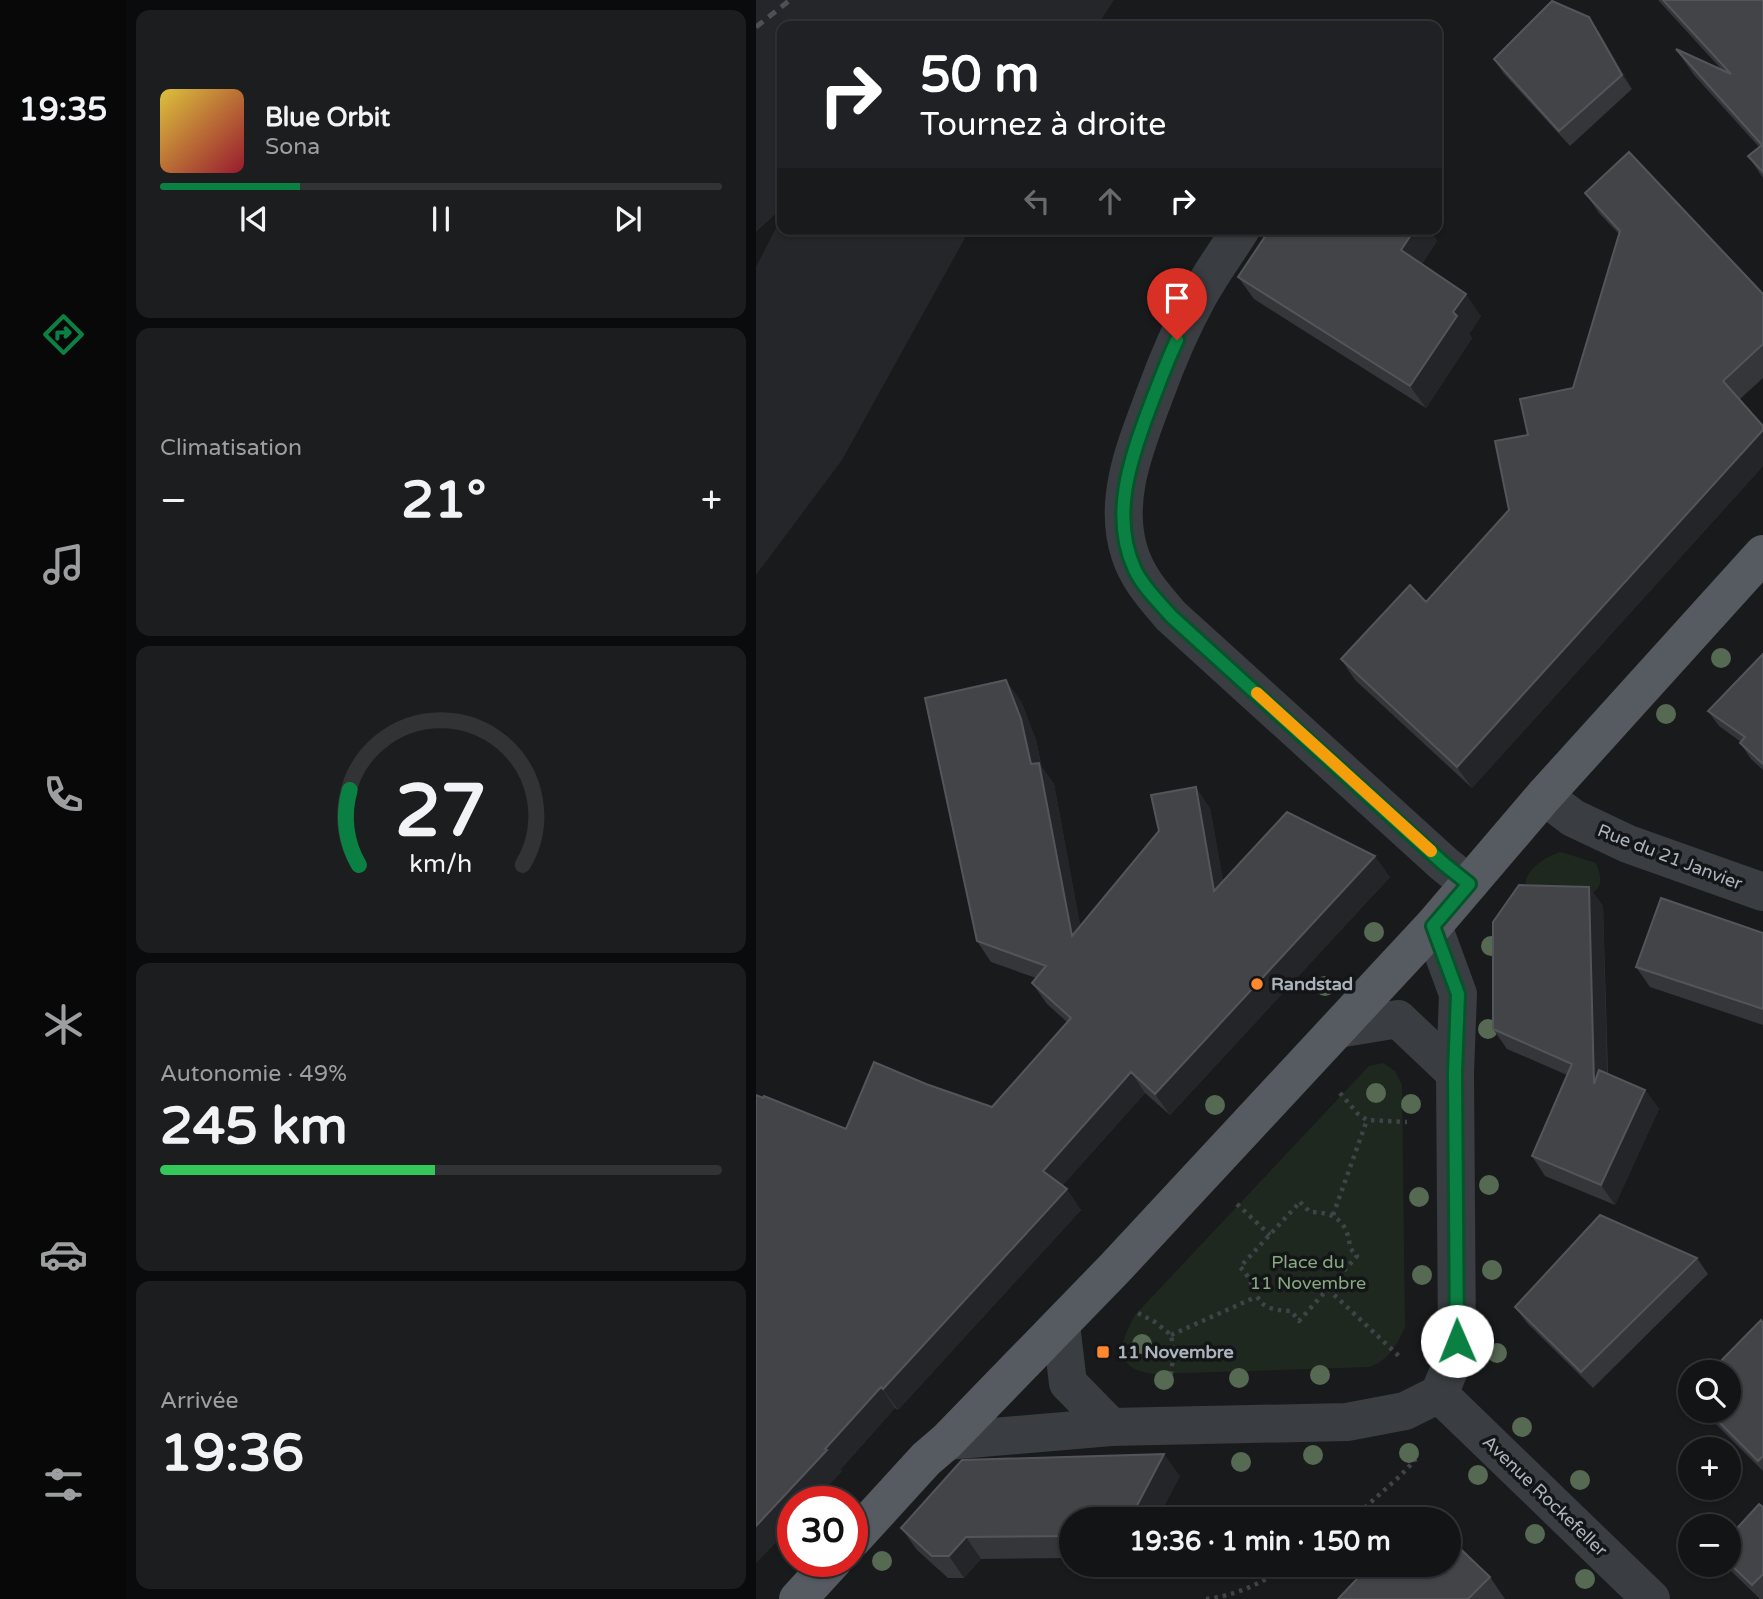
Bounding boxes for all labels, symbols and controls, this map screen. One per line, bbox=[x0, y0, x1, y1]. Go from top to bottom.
text: 50 m bbox=[920, 46, 1039, 105]
icon: right bbox=[805, 49, 896, 140]
text: 19:35 bbox=[19, 91, 107, 129]
text: Blue Orbit bbox=[265, 102, 390, 133]
text: Tournez à droite bbox=[920, 106, 1166, 144]
text: Sona bbox=[265, 133, 320, 161]
icon: left bbox=[1018, 182, 1056, 220]
icon: ahead bbox=[1091, 182, 1129, 220]
icon: right bbox=[1164, 182, 1202, 220]
icon: previous bbox=[235, 200, 273, 238]
icon: pause bbox=[422, 200, 460, 238]
icon: next bbox=[609, 200, 647, 238]
pin bbox=[1147, 268, 1207, 340]
icon: arrive bbox=[1158, 279, 1196, 317]
icon: directions bbox=[39, 310, 88, 359]
text: Climatisation bbox=[160, 434, 302, 462]
text: 21° bbox=[401, 469, 486, 532]
text: − bbox=[160, 478, 187, 524]
text: + bbox=[701, 478, 722, 524]
icon: music bbox=[39, 540, 88, 589]
text: 27 bbox=[395, 769, 487, 857]
icon: phone bbox=[39, 770, 88, 819]
street label: Rue du 21 Janvier bbox=[1594, 819, 1746, 895]
text: km/h bbox=[410, 849, 472, 879]
place label: Randstad bbox=[1271, 973, 1353, 995]
marker: Randstad bbox=[1249, 976, 1265, 992]
icon: climate bbox=[39, 1000, 88, 1049]
text: Autonomie · 49% bbox=[160, 1060, 347, 1088]
text: 245 km bbox=[160, 1095, 348, 1158]
icon: car bbox=[39, 1230, 88, 1279]
park label: Place du 11 Novembre bbox=[1250, 1251, 1366, 1294]
position arrow bbox=[1420, 1304, 1494, 1378]
place label: 11 Novembre bbox=[1117, 1341, 1234, 1363]
marker: 11 Novembre bbox=[1095, 1344, 1111, 1360]
map controls bbox=[1678, 1360, 1741, 1577]
button: search bbox=[1678, 1360, 1741, 1423]
text: Arrivée bbox=[160, 1387, 238, 1415]
text: 19:36 bbox=[160, 1422, 304, 1485]
street label: Avenue Rockefeller bbox=[1478, 1431, 1612, 1561]
button: + bbox=[1678, 1437, 1741, 1500]
icon: filters bbox=[39, 1460, 88, 1509]
speed limit sign: 30 bbox=[777, 1486, 868, 1577]
button: − bbox=[1678, 1514, 1741, 1577]
text: 19:36 · 1 min · 150 m bbox=[1129, 1526, 1391, 1557]

